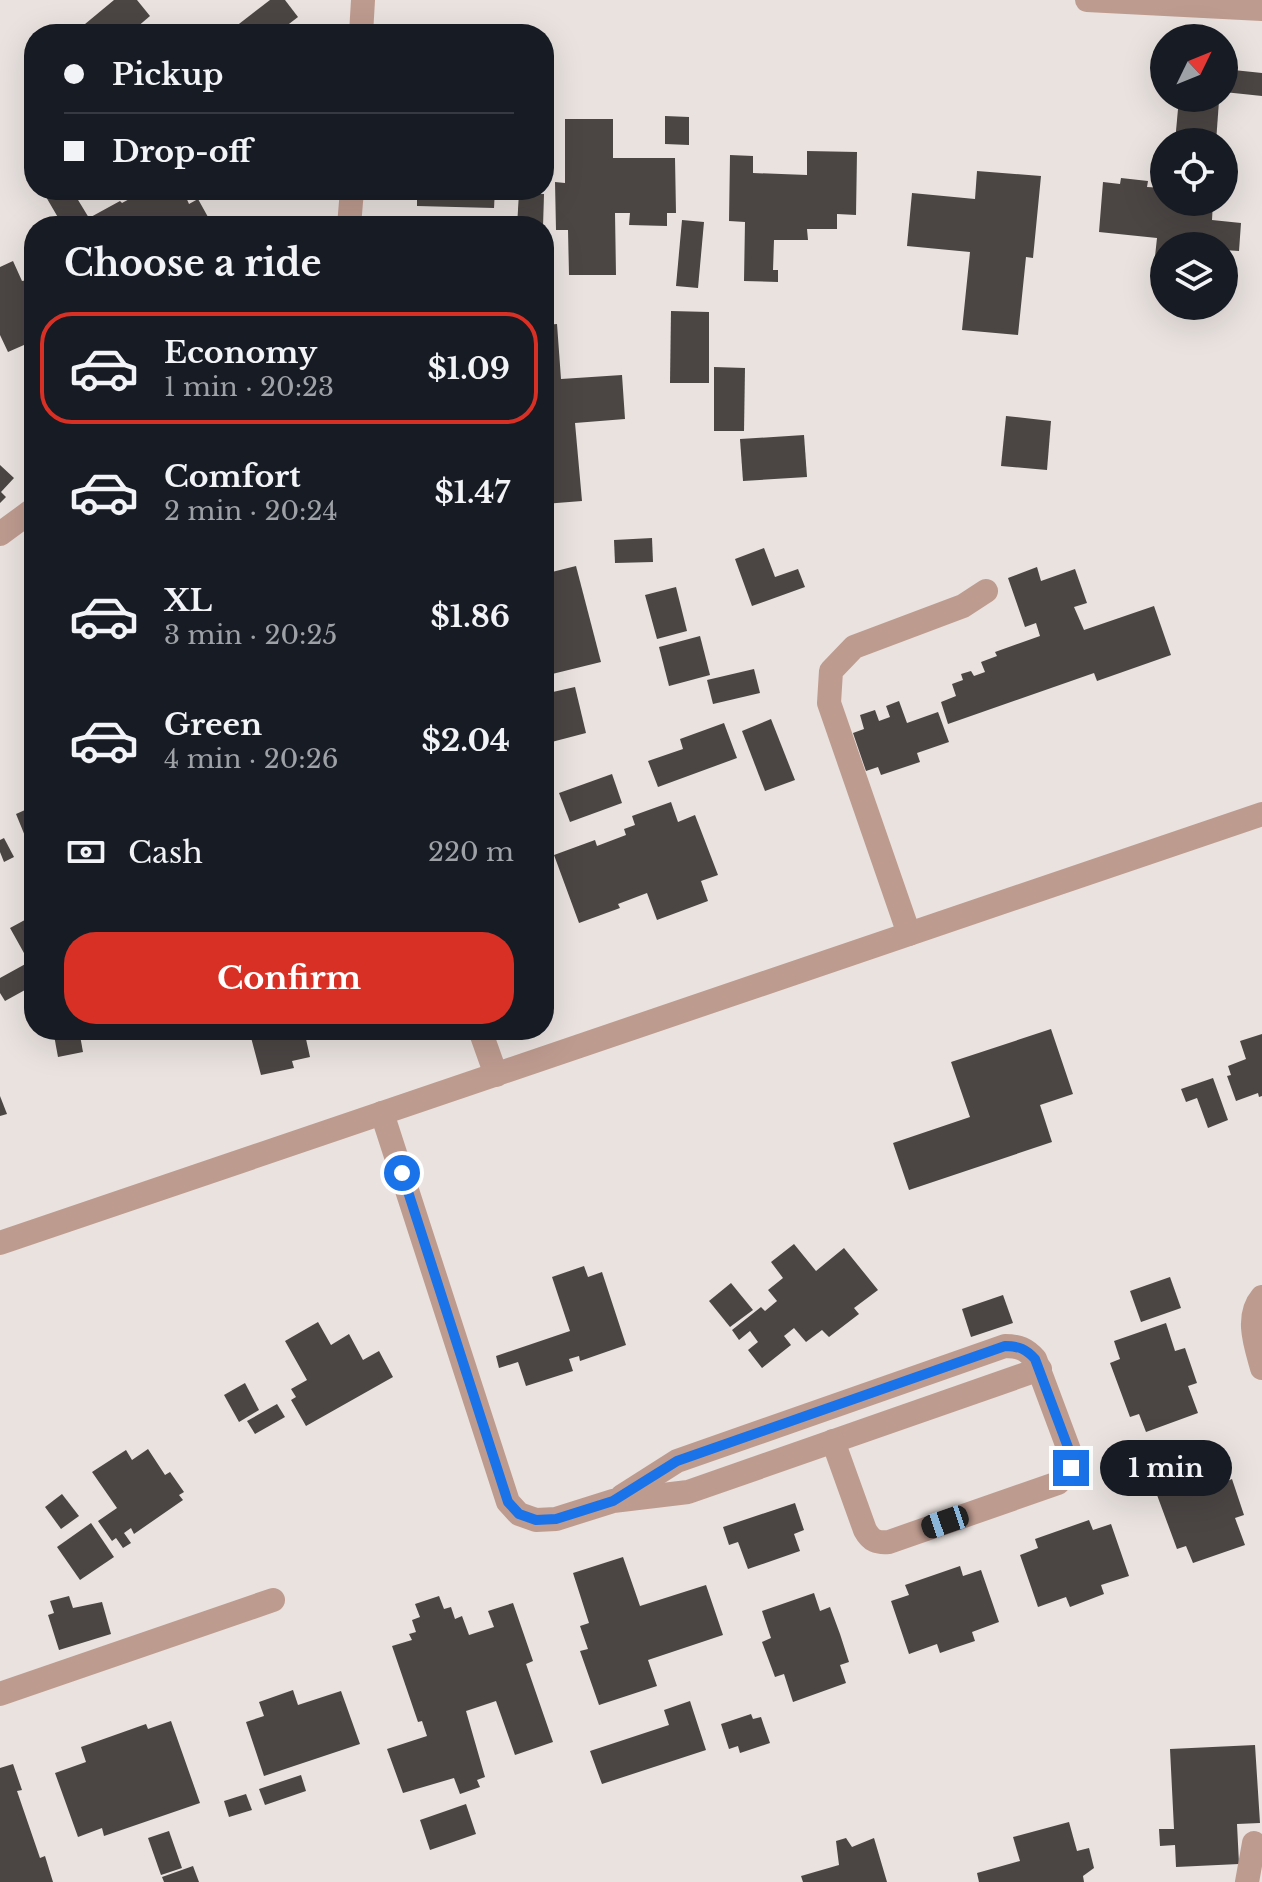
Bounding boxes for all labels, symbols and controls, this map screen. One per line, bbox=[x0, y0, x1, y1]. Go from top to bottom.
north arrow bbox=[1150, 24, 1238, 112]
map controls bbox=[1150, 24, 1238, 320]
text: Pickup bbox=[112, 56, 223, 93]
button: locate bbox=[1150, 128, 1238, 216]
text: Drop-off bbox=[112, 133, 252, 170]
button: layers bbox=[1150, 232, 1238, 320]
text: Choose a ride bbox=[64, 241, 321, 286]
icon: car bbox=[68, 332, 140, 404]
text: Economy bbox=[164, 334, 317, 371]
text: $1.09 bbox=[428, 350, 510, 387]
text: 1 min · 20:23 bbox=[164, 371, 334, 403]
icon: car bbox=[68, 456, 140, 528]
text: Comfort bbox=[164, 458, 301, 495]
text: $1.47 bbox=[434, 474, 510, 511]
text: 2 min · 20:24 bbox=[164, 495, 338, 527]
icon: car bbox=[68, 580, 140, 652]
text: XL bbox=[164, 582, 212, 619]
text: $1.86 bbox=[431, 598, 510, 635]
text: 3 min · 20:25 bbox=[164, 619, 337, 651]
icon: car bbox=[68, 704, 140, 776]
text: Green bbox=[164, 706, 262, 743]
text: $2.04 bbox=[421, 722, 510, 759]
text: 4 min · 20:26 bbox=[164, 743, 338, 775]
icon: cash bbox=[64, 830, 108, 874]
text: Cash bbox=[128, 834, 203, 871]
text: 220 m bbox=[428, 836, 514, 868]
button: Confirm bbox=[64, 932, 514, 1024]
route start bbox=[384, 1155, 420, 1191]
callout: 1 min bbox=[1099, 1440, 1231, 1496]
route end bbox=[1053, 1450, 1089, 1486]
text: 1 min bbox=[1128, 1452, 1204, 1484]
car bbox=[918, 1503, 972, 1541]

